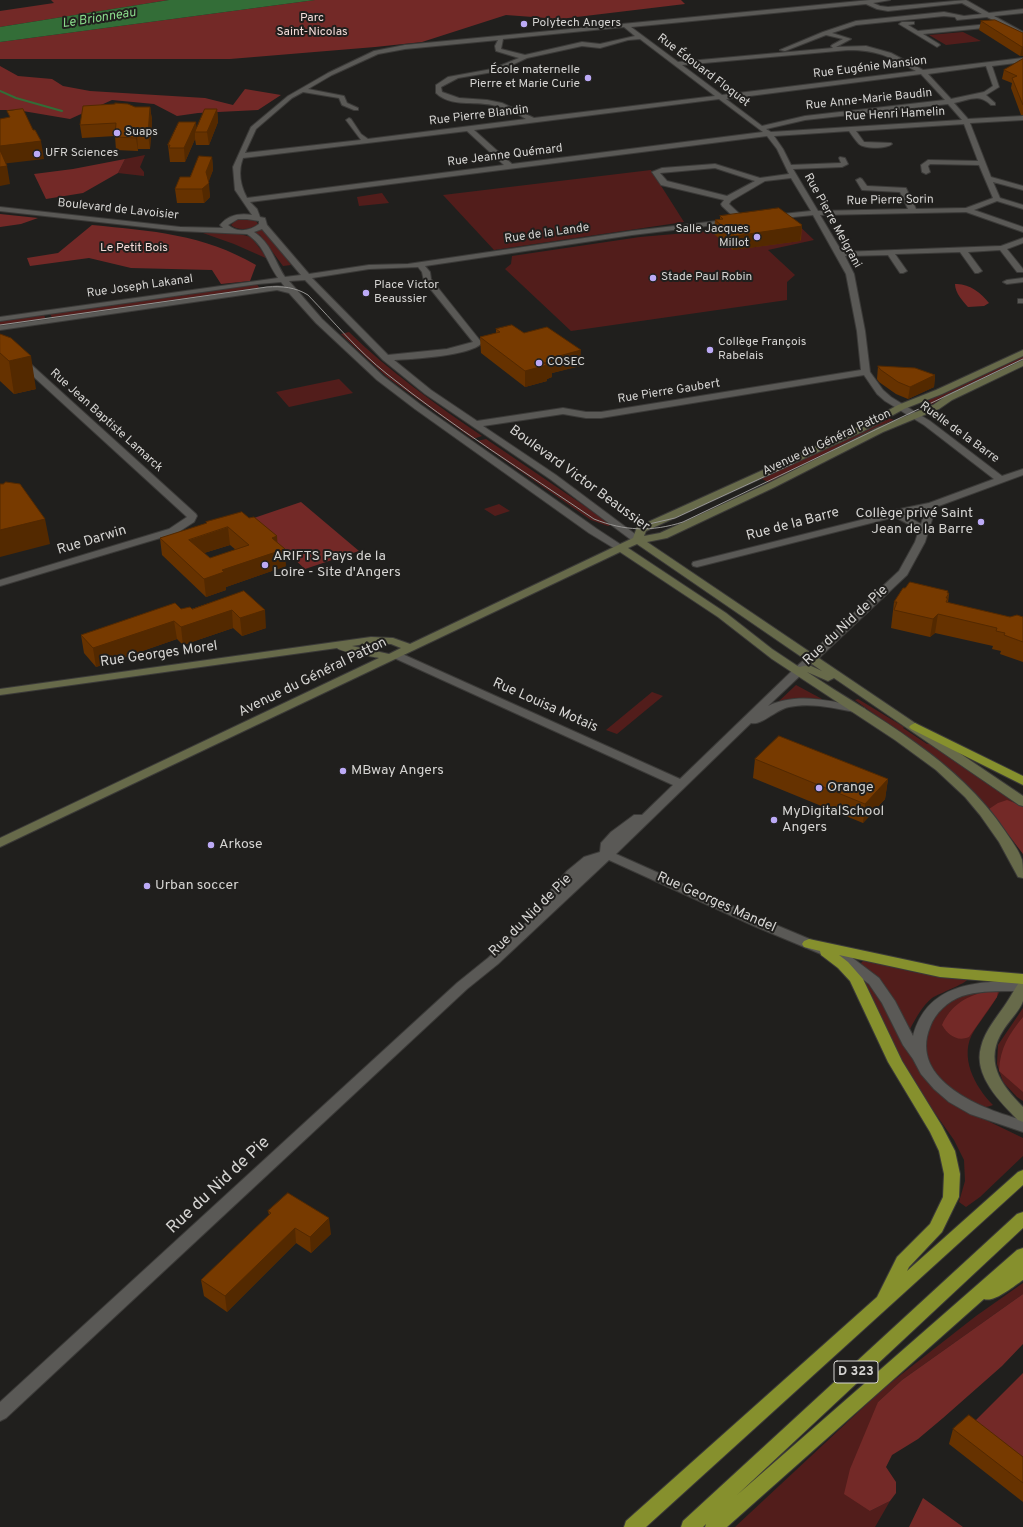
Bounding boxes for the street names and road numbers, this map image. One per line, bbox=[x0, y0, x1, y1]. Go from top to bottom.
street label: Rue Édouard Floquet bbox=[654, 31, 752, 111]
street label: Rue Eugénie Mansion bbox=[812, 54, 928, 82]
street label: Rue Anne-Marie Baudin bbox=[805, 86, 933, 114]
street label: Rue Pierre Blandin bbox=[428, 103, 530, 129]
street label: Rue Henri Hamelin bbox=[844, 105, 946, 125]
street label: Rue Jeanne Quémard bbox=[447, 142, 563, 170]
street label: Rue Pierre Melgrani bbox=[800, 171, 864, 271]
street label: Rue Pierre Sorin bbox=[846, 193, 934, 209]
street label: Boulevard de Lavoisier bbox=[57, 196, 179, 224]
street label: Rue de la Lande bbox=[504, 221, 590, 247]
street label: Rue Joseph Lakanal bbox=[86, 272, 194, 302]
street label: Rue Jean Baptiste Lamarck bbox=[47, 366, 165, 476]
street label: Rue Pierre Gaubert bbox=[617, 377, 721, 407]
street label: Ruelle de la Barre bbox=[916, 399, 1002, 467]
street label: Avenue du Général Patton bbox=[761, 407, 893, 479]
street label: Boulevard Victor Beaussier bbox=[505, 422, 653, 536]
street label: Rue de la Barre bbox=[745, 505, 841, 545]
street label: Rue Darwin bbox=[55, 523, 129, 559]
street label: Rue du Nid de Pie bbox=[800, 582, 892, 670]
street label: Avenue du Général Patton bbox=[236, 635, 390, 721]
street label: Rue Georges Morel bbox=[99, 638, 219, 672]
street label: Rue Louisa Motais bbox=[490, 675, 600, 737]
street label: Rue Georges Mandel bbox=[654, 869, 778, 937]
street label: Rue du Nid de Pie bbox=[486, 871, 576, 961]
street label: Rue du Nid de Pie bbox=[163, 1133, 275, 1239]
road number: D 323 bbox=[834, 1361, 878, 1383]

